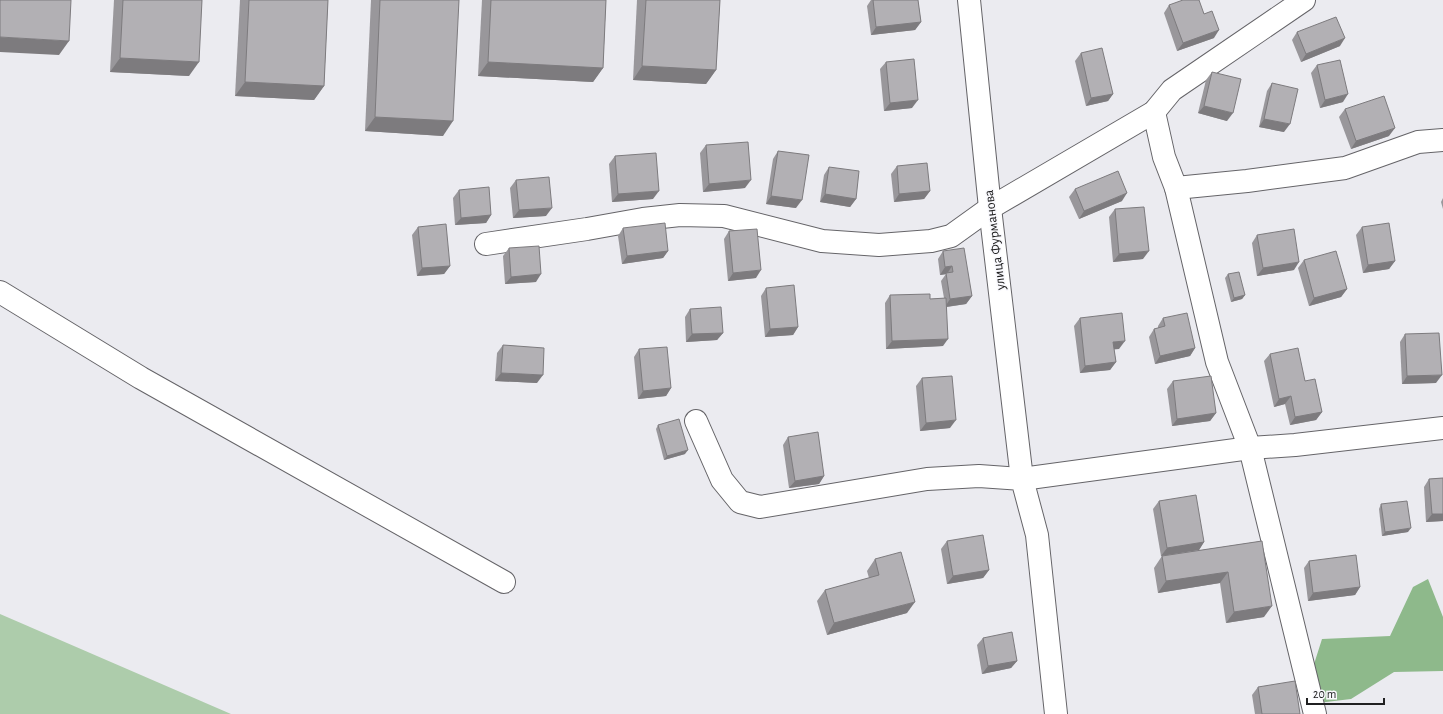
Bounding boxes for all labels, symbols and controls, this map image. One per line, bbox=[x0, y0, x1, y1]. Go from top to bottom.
street label: улица Фурманова bbox=[982, 188, 1008, 292]
scale bar bbox=[1307, 680, 1384, 706]
text: 20 m bbox=[1313, 688, 1336, 700]

